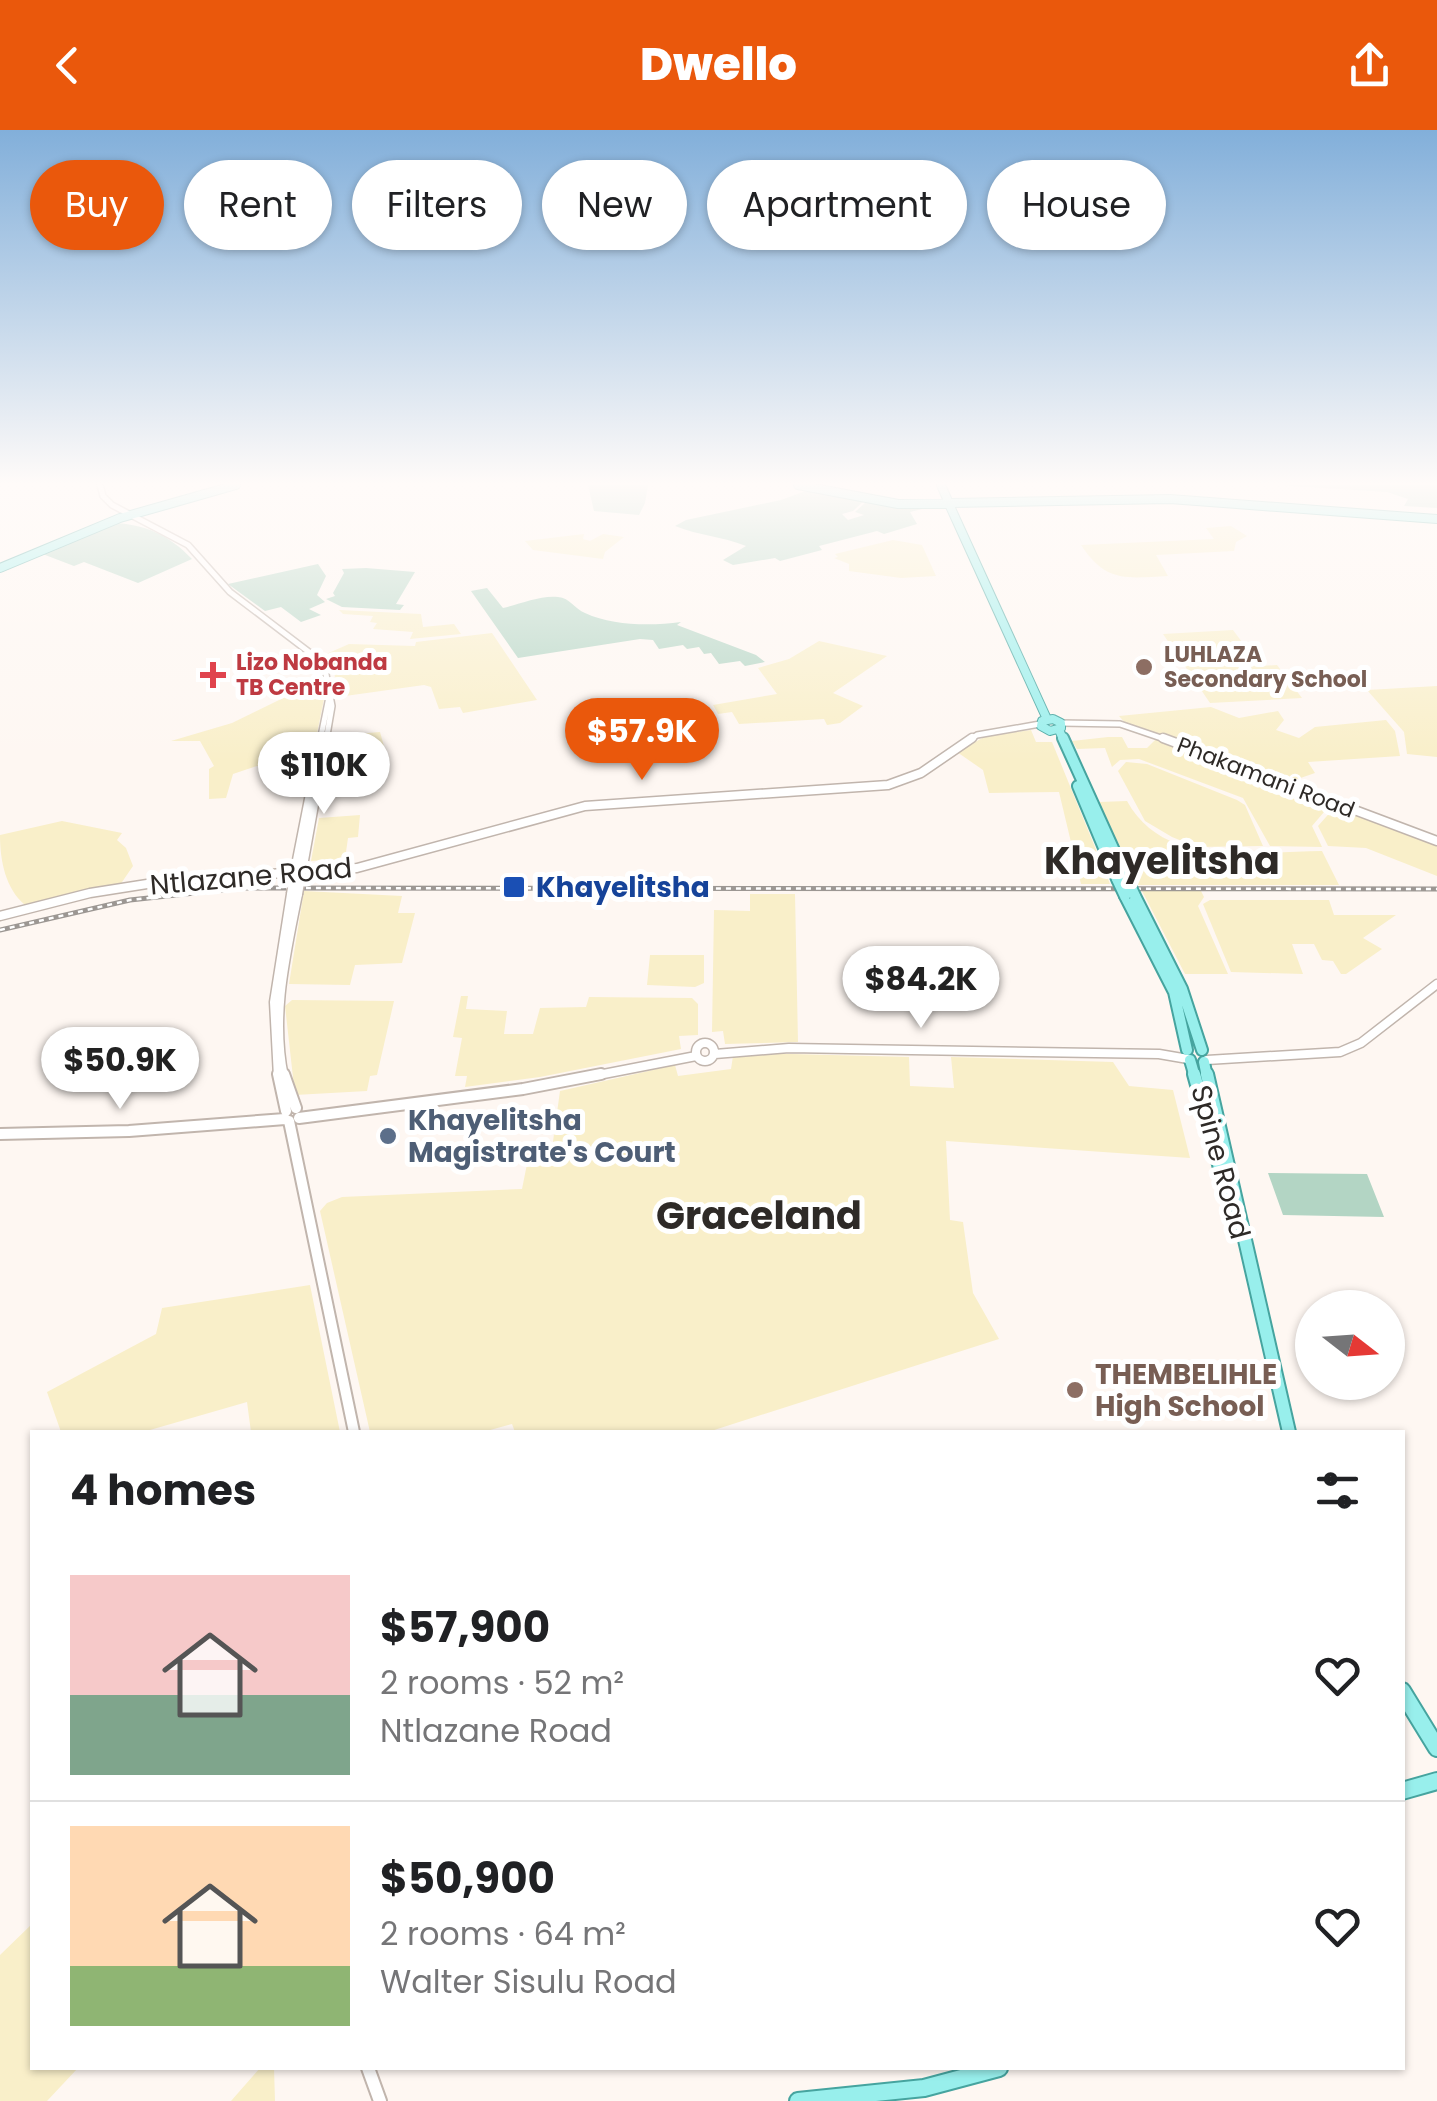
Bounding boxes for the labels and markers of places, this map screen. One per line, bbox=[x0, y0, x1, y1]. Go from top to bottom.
place label: LUHLAZA Secondary School bbox=[1164, 639, 1367, 695]
place label: Lizo Nobanda TB Centre bbox=[236, 647, 388, 703]
marker: LUHLAZA Secondary School bbox=[1133, 656, 1155, 678]
marker: Lizo Nobanda TB Centre bbox=[200, 662, 226, 688]
pin: $57.9K bbox=[561, 698, 723, 783]
pin: $110K bbox=[254, 732, 394, 817]
place label: Khayelitsha bbox=[536, 868, 710, 907]
marker: Khayelitsha bbox=[501, 874, 527, 900]
pin: $84.2K bbox=[840, 946, 1002, 1031]
pin: $50.9K bbox=[39, 1027, 201, 1112]
place label: Khayelitsha Magistrate's Court bbox=[408, 1101, 676, 1172]
marker: Khayelitsha Magistrate's Court bbox=[377, 1125, 399, 1147]
place label: THEMBELIHLE High School bbox=[1095, 1355, 1277, 1426]
marker: THEMBELIHLE High School bbox=[1064, 1379, 1086, 1401]

